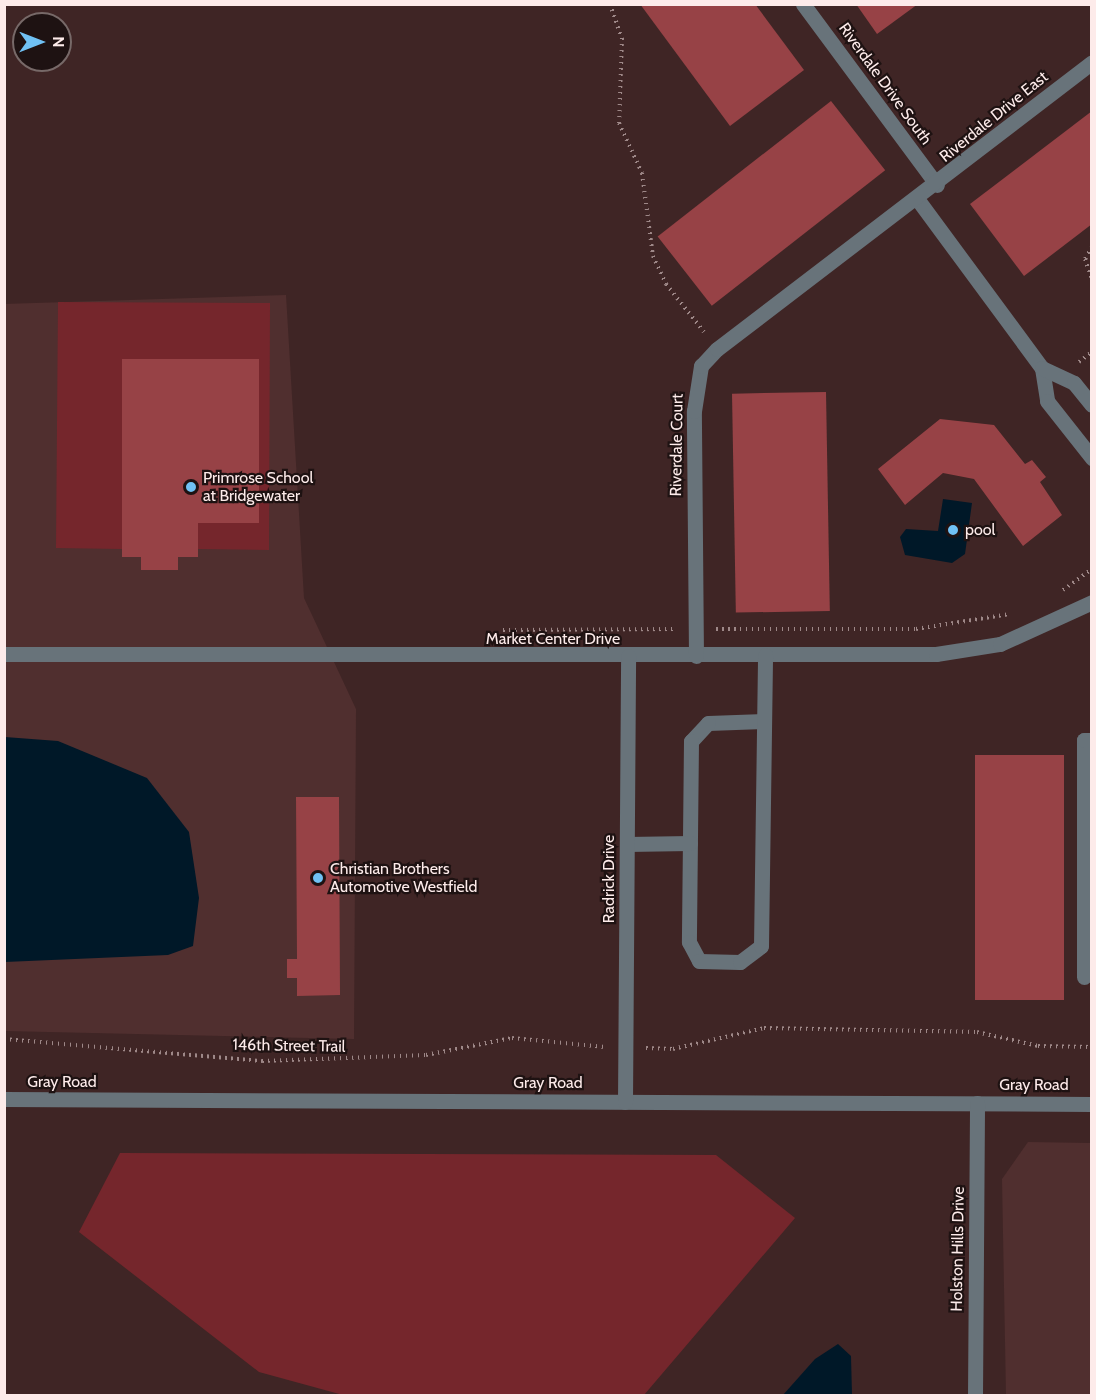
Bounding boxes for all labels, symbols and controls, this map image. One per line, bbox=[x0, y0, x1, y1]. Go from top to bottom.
north arrow bbox=[12, 12, 72, 72]
street label: Riverdale Drive South bbox=[834, 19, 936, 149]
text: N bbox=[49, 36, 68, 48]
street label: Riverdale Drive East bbox=[936, 67, 1052, 167]
street label: Riverdale Court bbox=[667, 393, 687, 497]
place label: Primrose School at Bridgewater bbox=[203, 468, 313, 506]
marker: Primrose School at Bridgewater bbox=[184, 480, 198, 494]
place label: pool bbox=[965, 520, 995, 540]
marker: pool bbox=[946, 523, 960, 537]
street label: Market Center Drive bbox=[486, 629, 620, 649]
street label: Radrick Drive bbox=[599, 835, 619, 923]
place label: Christian Brothers Automotive Westfield bbox=[330, 859, 477, 897]
marker: Christian Brothers Automotive Westfield bbox=[311, 871, 325, 885]
street label: 146th Street Trail bbox=[232, 1035, 346, 1057]
street label: Gray Road bbox=[27, 1072, 97, 1092]
street label: Gray Road bbox=[513, 1073, 583, 1093]
street label: Gray Road bbox=[999, 1075, 1069, 1095]
street label: Holston Hills Drive bbox=[947, 1186, 969, 1312]

